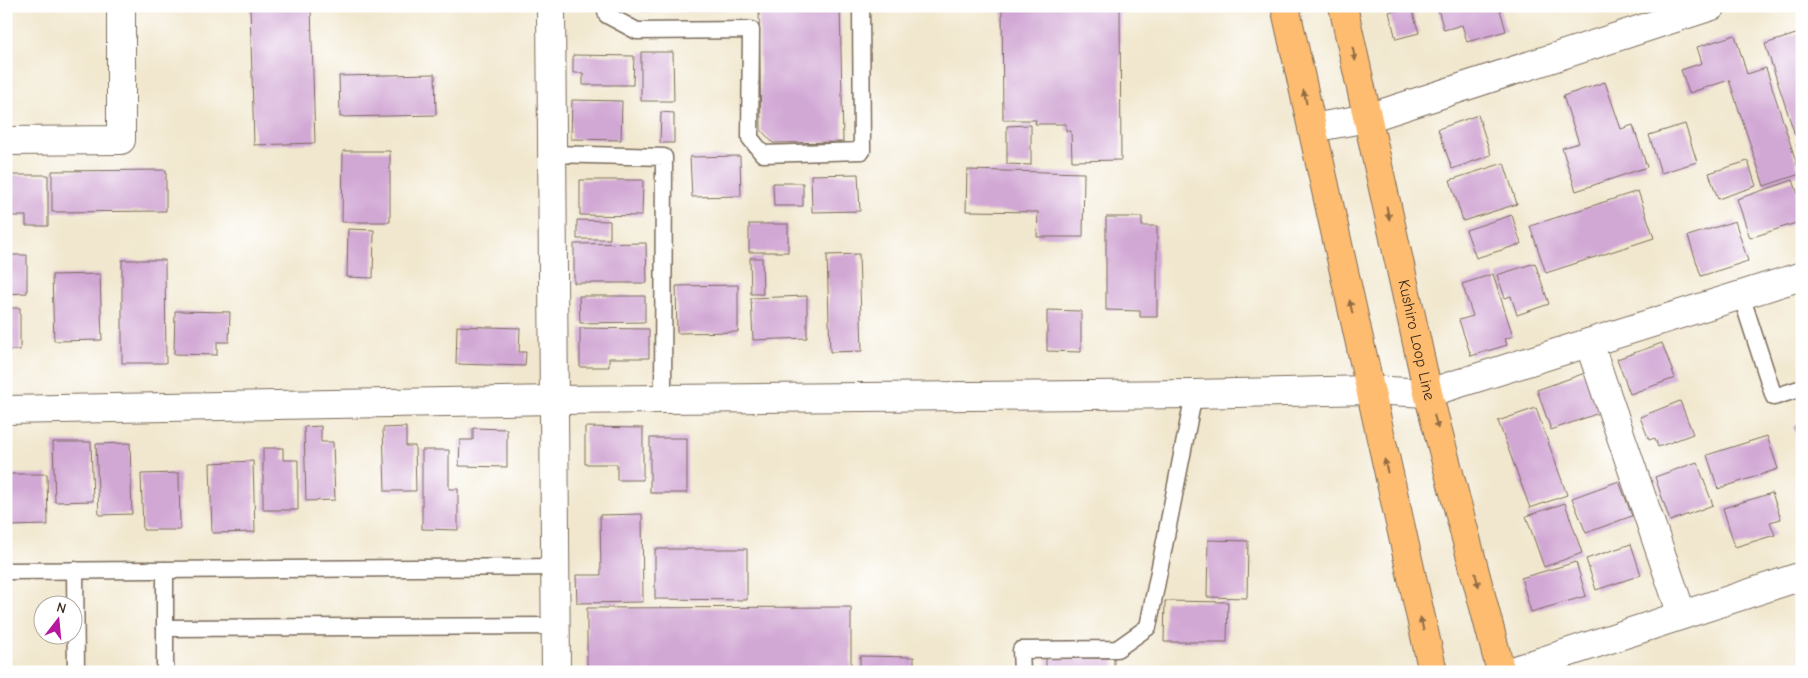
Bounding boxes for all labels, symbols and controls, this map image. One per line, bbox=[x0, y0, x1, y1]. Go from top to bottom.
one-way arrow bbox=[1350, 46, 1358, 62]
one-way arrow bbox=[1301, 90, 1309, 105]
one-way arrow bbox=[1385, 205, 1393, 221]
street label: Kushiro Loop Line bbox=[1394, 278, 1439, 402]
one-way arrow bbox=[1347, 300, 1355, 315]
one-way arrow bbox=[1432, 415, 1440, 430]
one-way arrow bbox=[1382, 458, 1390, 473]
one-way arrow bbox=[1473, 572, 1481, 587]
north arrow bbox=[32, 596, 82, 646]
text: N bbox=[55, 599, 68, 617]
one-way arrow bbox=[1418, 617, 1426, 632]

